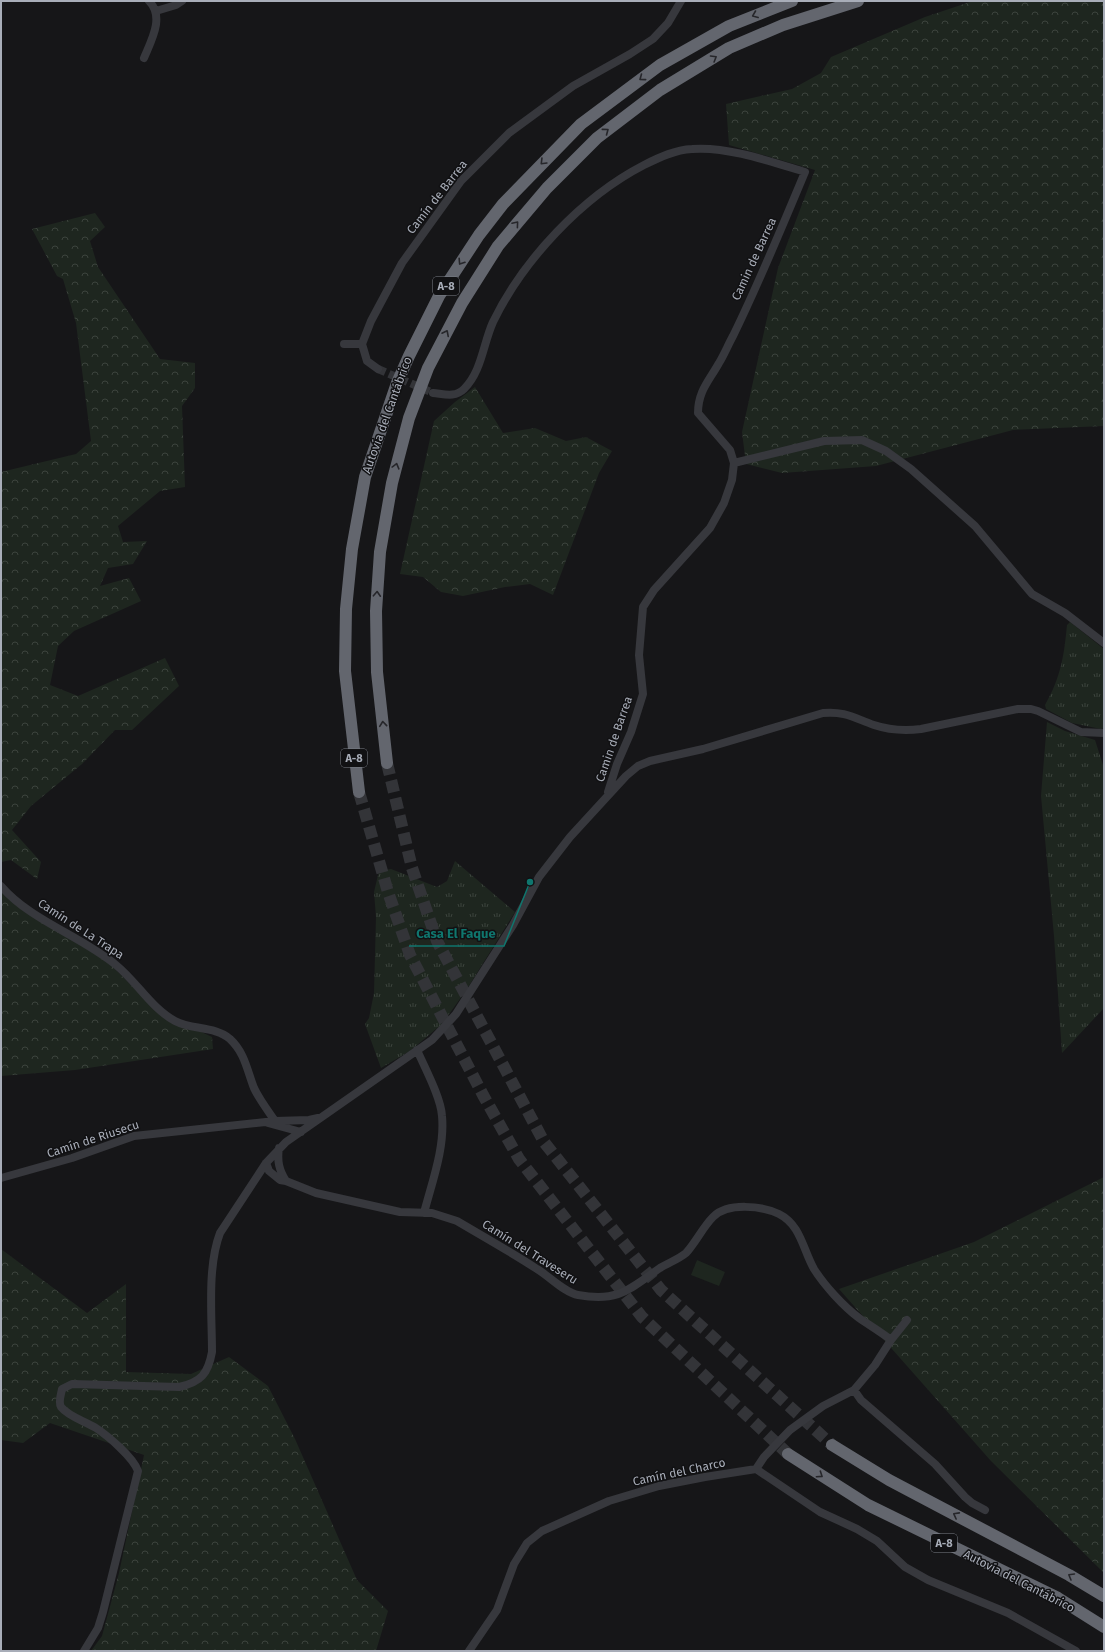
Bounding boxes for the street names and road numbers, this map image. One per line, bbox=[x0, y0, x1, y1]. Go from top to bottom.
street label: Camín de Barrea bbox=[404, 157, 470, 237]
street label: Camin de Barrea bbox=[729, 215, 779, 303]
road number: A-8 bbox=[433, 277, 459, 295]
street label: Autovía del Cantábrico bbox=[359, 355, 415, 475]
street label: Camin de Barrea bbox=[593, 694, 635, 784]
road number: A-8 bbox=[341, 749, 367, 767]
street label: Camín de La Trapa bbox=[35, 896, 127, 962]
street label: Camín de Riusecu bbox=[45, 1117, 141, 1161]
street label: Camín del Traveseru bbox=[480, 1217, 580, 1287]
street label: Camín del Charco bbox=[631, 1455, 727, 1489]
road number: A-8 bbox=[931, 1534, 957, 1552]
street label: Autovía del Cantábrico bbox=[961, 1547, 1077, 1615]

